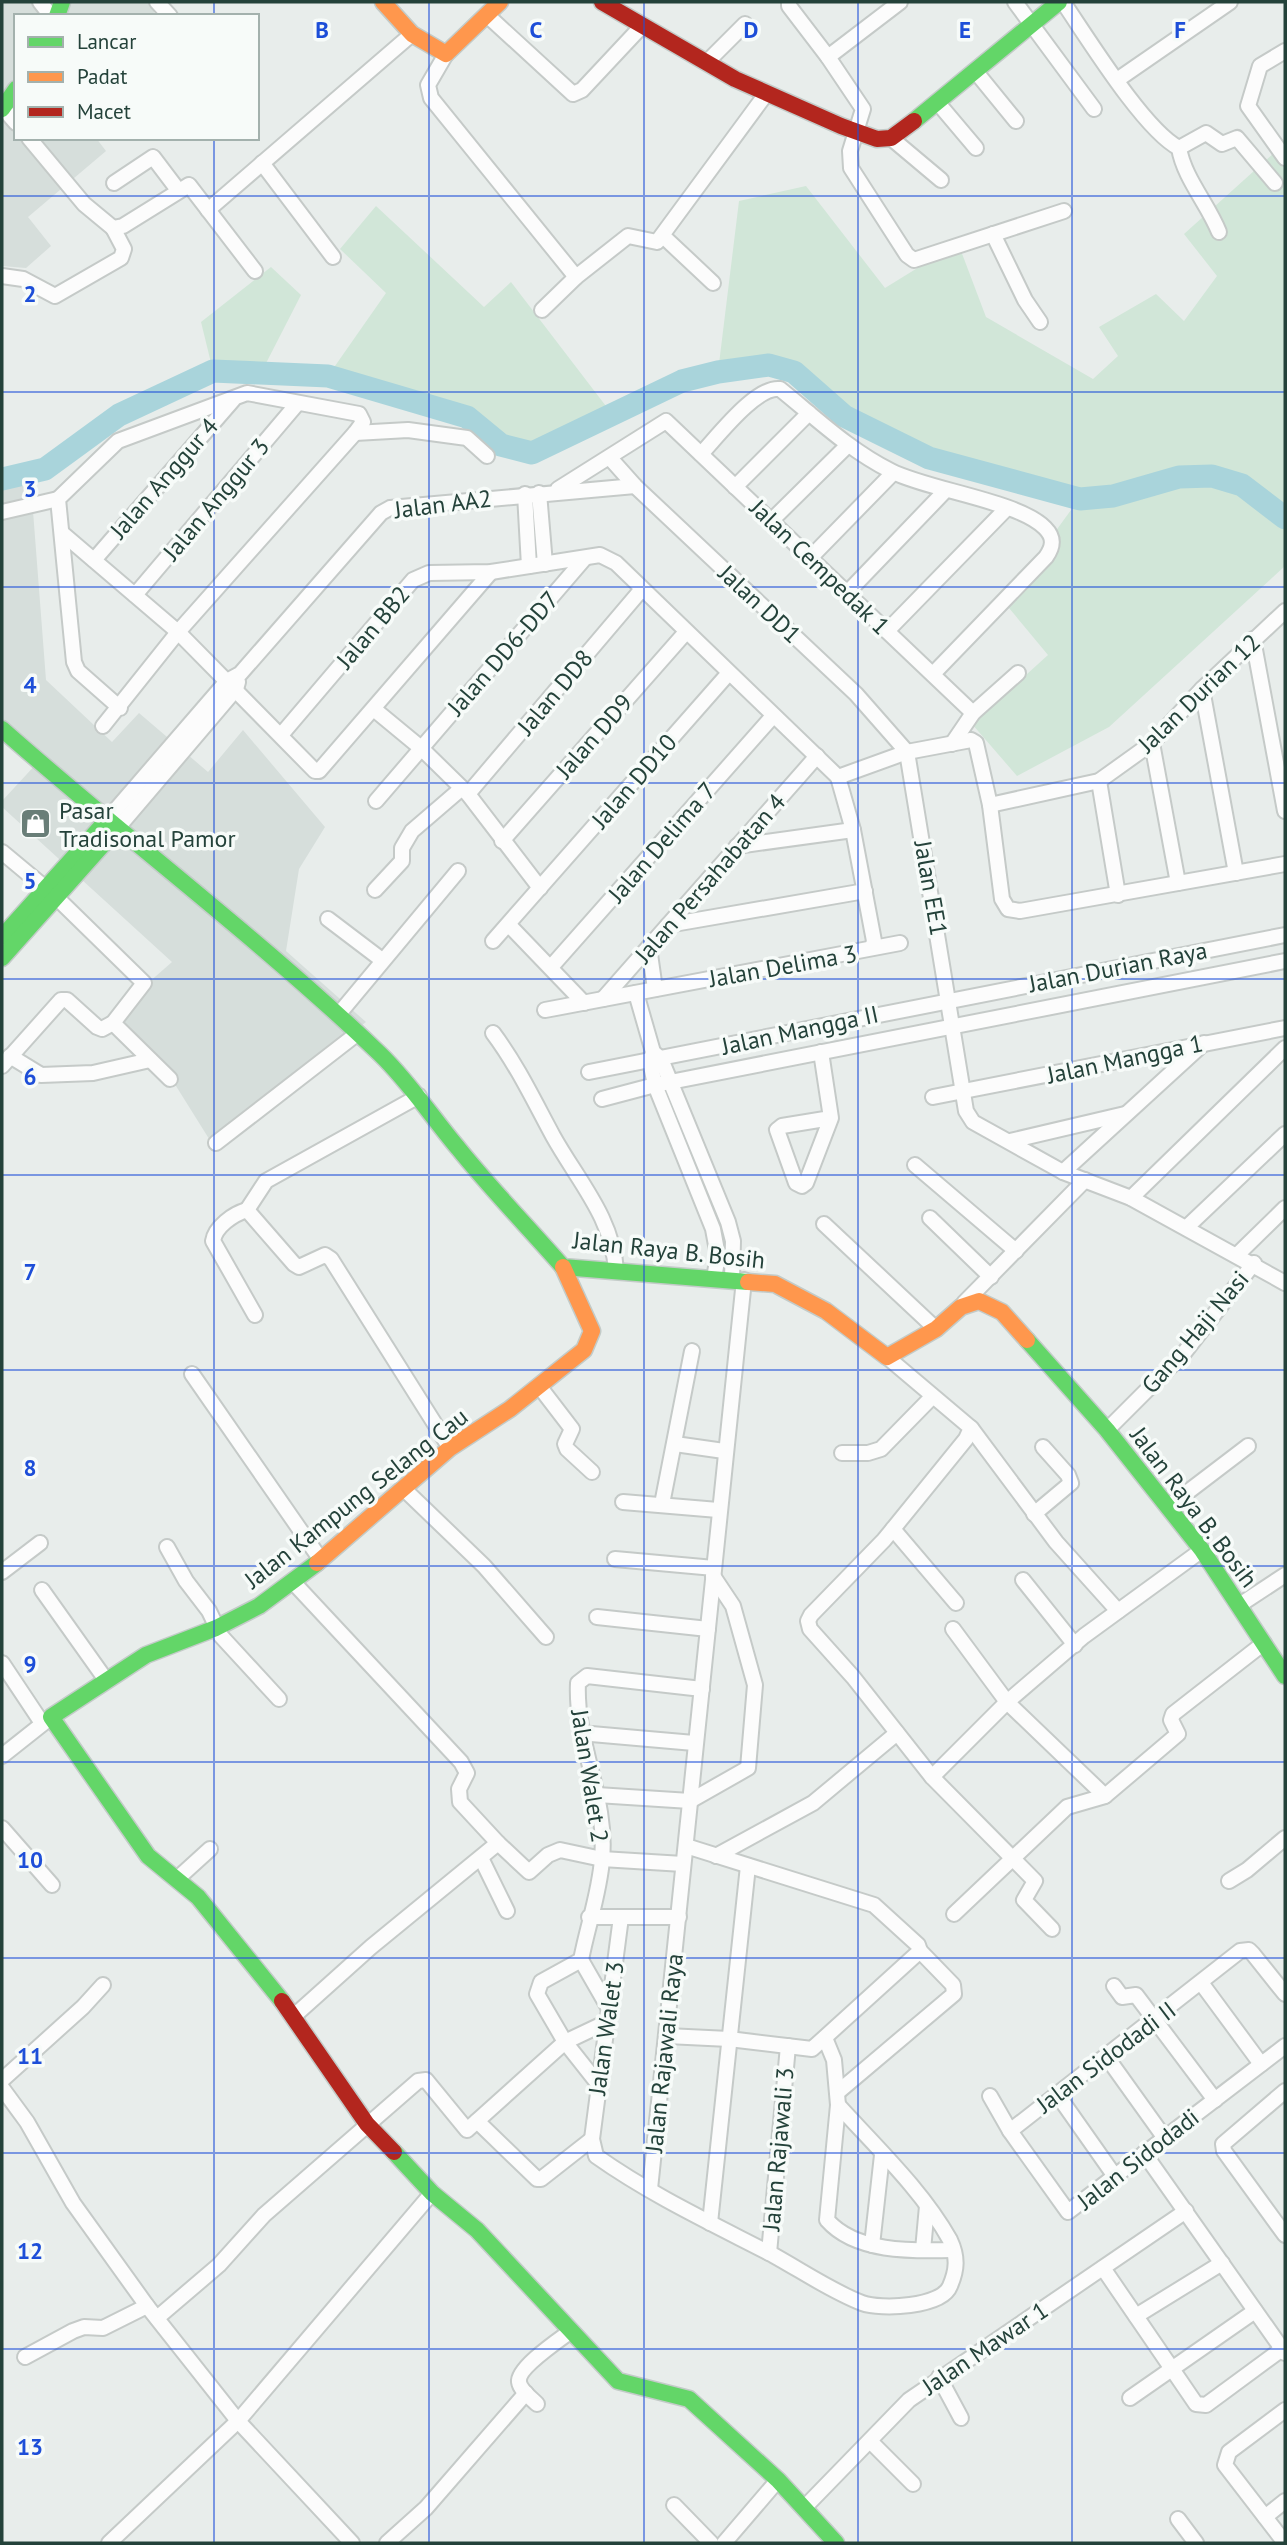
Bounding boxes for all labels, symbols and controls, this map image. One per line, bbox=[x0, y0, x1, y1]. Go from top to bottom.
legend bbox=[14, 14, 259, 140]
text: B bbox=[315, 15, 329, 44]
text: C bbox=[530, 15, 543, 44]
text: D bbox=[744, 15, 758, 44]
text: E bbox=[959, 15, 971, 44]
text: F bbox=[1174, 15, 1186, 44]
text: Lancar bbox=[77, 28, 136, 55]
text: Padat bbox=[77, 63, 127, 90]
text: Macet bbox=[77, 98, 131, 125]
text: 2 bbox=[23, 279, 37, 308]
street label: Jalan Anggur 4 bbox=[102, 411, 225, 546]
street label: Jalan Anggur 3 bbox=[155, 432, 276, 567]
text: 3 bbox=[23, 474, 37, 503]
street label: Jalan AA2 bbox=[392, 483, 493, 525]
street label: Jalan Cempedak 1 bbox=[743, 492, 896, 641]
street label: Jalan DD1 bbox=[711, 557, 808, 650]
street label: Jalan BB2 bbox=[329, 579, 417, 675]
street label: Jalan DD6-DD7 bbox=[440, 584, 566, 722]
street label: Jalan Durian 12 bbox=[1131, 627, 1267, 760]
street label: Jalan DD8 bbox=[510, 643, 600, 742]
text: 4 bbox=[23, 670, 37, 699]
street label: Jalan DD9 bbox=[548, 687, 639, 785]
street label: Jalan DD10 bbox=[584, 727, 683, 835]
street label: Jalan Delima 7 bbox=[601, 775, 723, 909]
street label: Jalan Persahabatan 4 bbox=[627, 787, 792, 970]
place label: Pasar Tradisonal Pamor bbox=[59, 795, 236, 854]
shop icon: Pasar Tradisonal Pamor bbox=[19, 807, 53, 841]
street label: Jalan EE1 bbox=[907, 837, 955, 938]
text: 5 bbox=[23, 866, 37, 895]
street label: Jalan Durian Raya bbox=[1025, 935, 1210, 1000]
street label: Jalan Delima 3 bbox=[706, 938, 859, 994]
street label: Jalan Mangga II bbox=[718, 998, 881, 1062]
street label: Jalan Mangga 1 bbox=[1043, 1027, 1206, 1091]
text: 6 bbox=[23, 1062, 37, 1091]
street label: Jalan Raya B. Bosih bbox=[570, 1224, 767, 1276]
text: 7 bbox=[23, 1257, 37, 1286]
street label: Gang Haji Nasi bbox=[1135, 1264, 1255, 1400]
street label: Jalan Kampung Selang Cau bbox=[237, 1401, 474, 1596]
street label: Jalan Raya B. Bosih bbox=[1123, 1420, 1264, 1593]
text: 8 bbox=[23, 1453, 37, 1482]
text: 9 bbox=[23, 1649, 37, 1678]
street label: Jalan Walet 2 bbox=[564, 1706, 616, 1845]
text: 10 bbox=[17, 1845, 43, 1874]
street label: Jalan Rajawali Raya bbox=[638, 1952, 690, 2155]
street label: Jalan Walet 3 bbox=[581, 1959, 631, 2098]
street label: Jalan Sidodadi II bbox=[1029, 1994, 1182, 2120]
text: 11 bbox=[17, 2041, 43, 2070]
street label: Jalan Rajawali 3 bbox=[755, 2066, 801, 2233]
street label: Jalan Sidodadi bbox=[1070, 2102, 1205, 2217]
text: 12 bbox=[17, 2236, 43, 2265]
street label: Jalan Mawar 1 bbox=[915, 2294, 1054, 2402]
text: 13 bbox=[17, 2432, 43, 2461]

